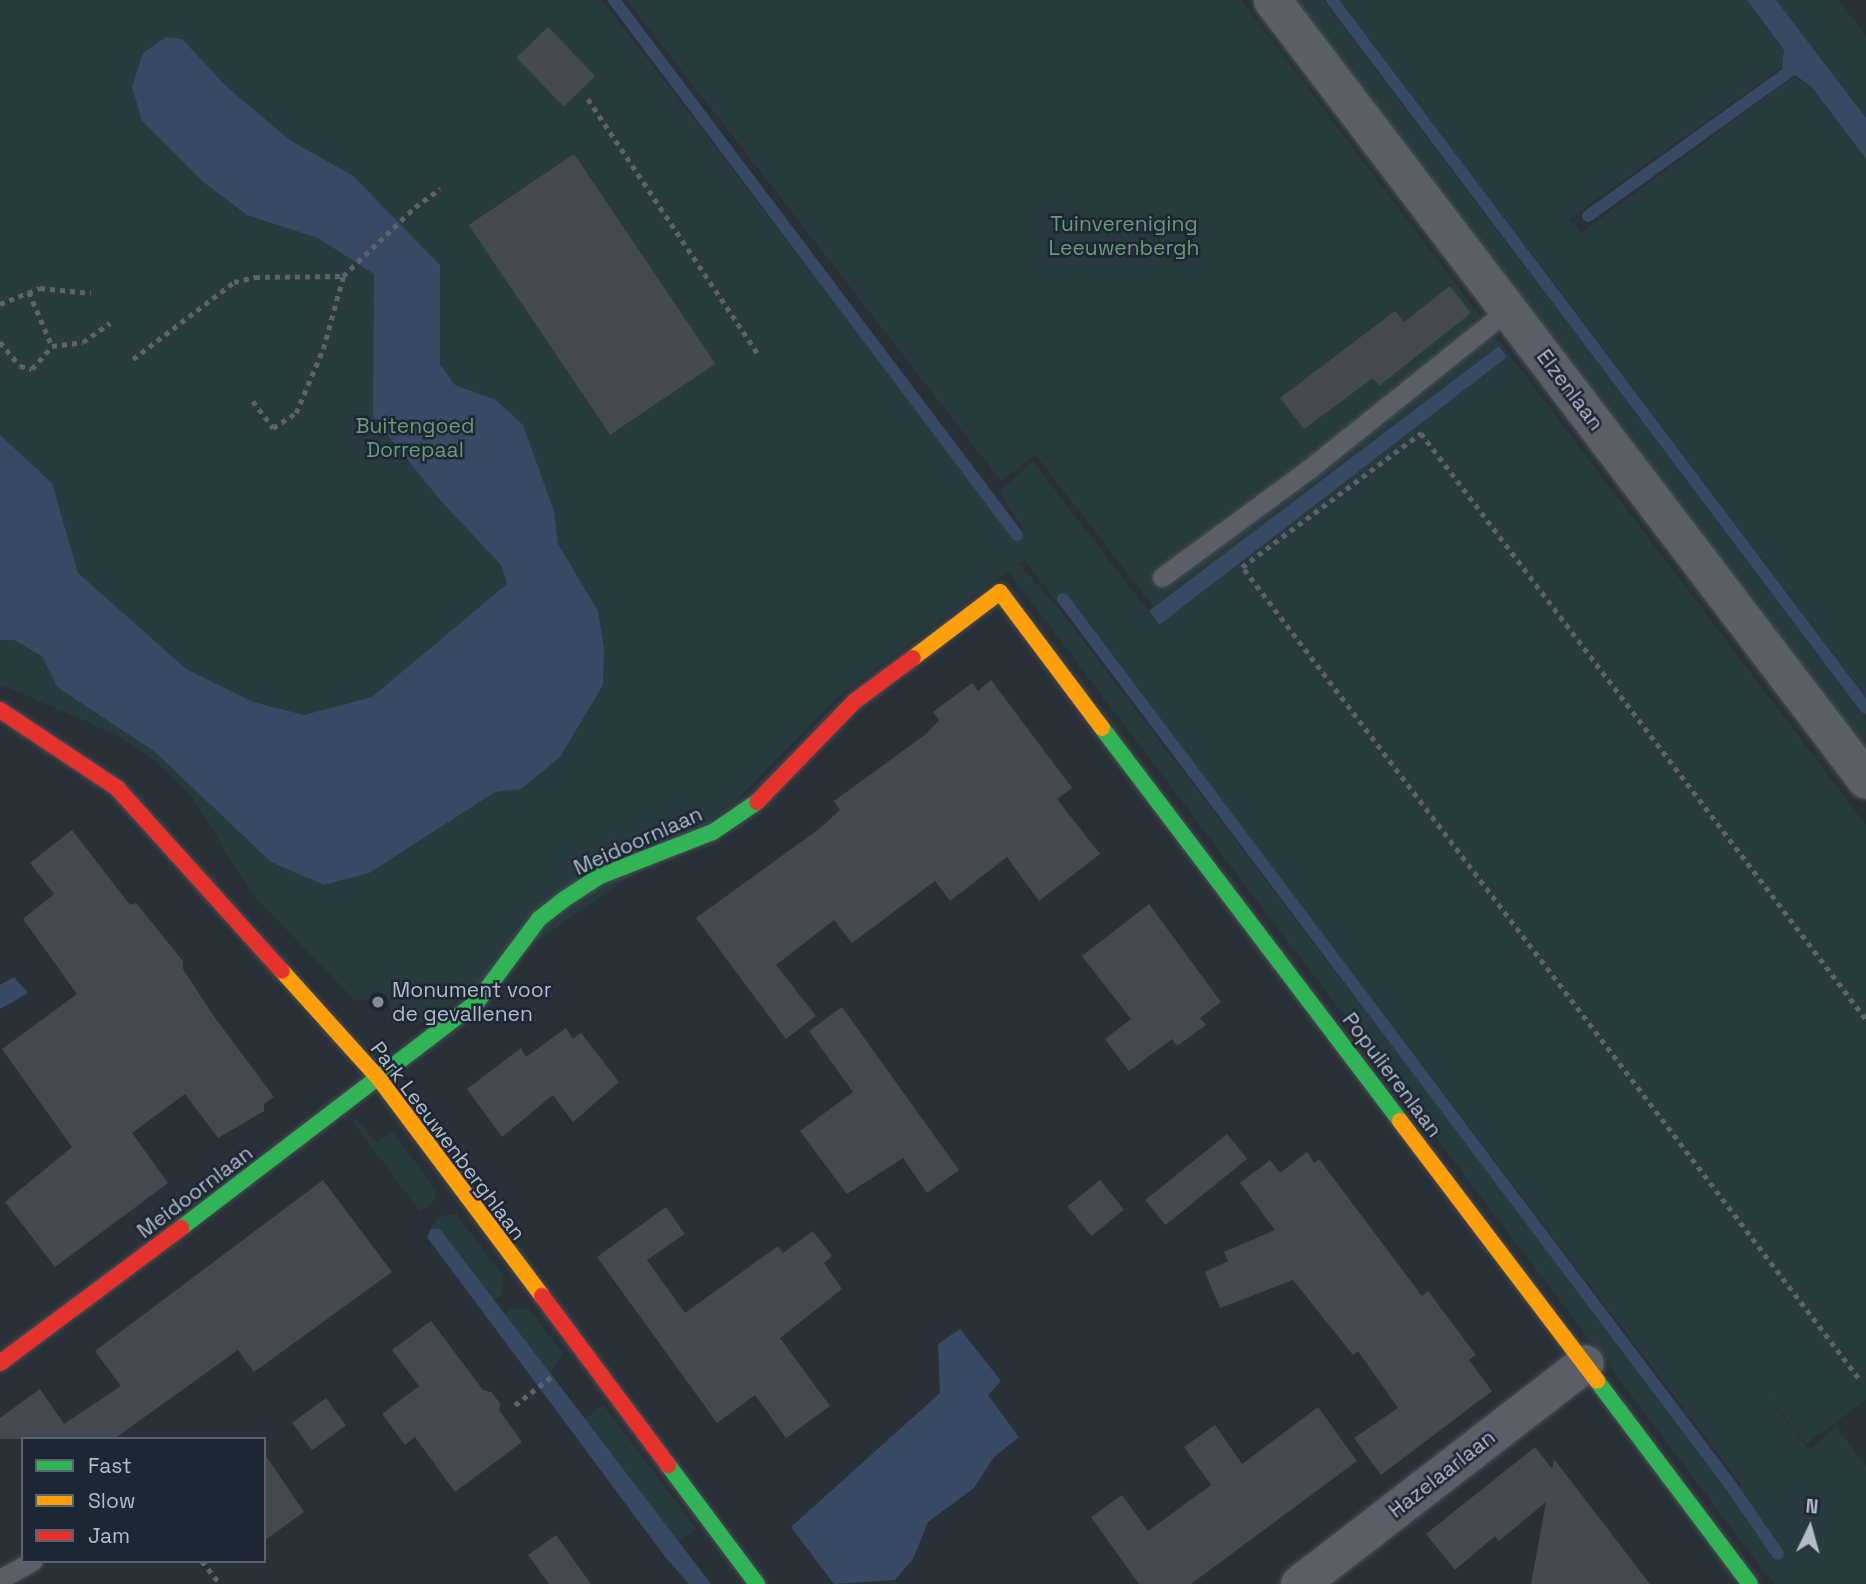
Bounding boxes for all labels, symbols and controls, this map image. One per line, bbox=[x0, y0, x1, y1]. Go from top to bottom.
park label: Tuinvereniging Leeuwenbergh bbox=[1049, 211, 1199, 261]
street label: Elzenlaan bbox=[1531, 344, 1609, 436]
park label: Buitengoed Dorrepaal bbox=[356, 413, 474, 463]
street label: Meidoornlaan bbox=[570, 801, 706, 881]
place label: Monument voor de gevallenen bbox=[392, 977, 552, 1027]
marker: Monument voor de gevallenen bbox=[370, 994, 386, 1010]
street label: Populierenlaan bbox=[1337, 1008, 1447, 1142]
street label: Park Leeuwenberghlaan bbox=[365, 1037, 531, 1245]
street label: Meidoornlaan bbox=[132, 1140, 258, 1244]
street label: Hazelaarlaan bbox=[1384, 1425, 1500, 1523]
legend bbox=[21, 1437, 266, 1563]
text: Fast bbox=[88, 1452, 132, 1479]
text: Slow bbox=[88, 1487, 136, 1514]
north arrow bbox=[1775, 1493, 1845, 1563]
text: N bbox=[1804, 1494, 1819, 1520]
text: Jam bbox=[88, 1522, 130, 1549]

